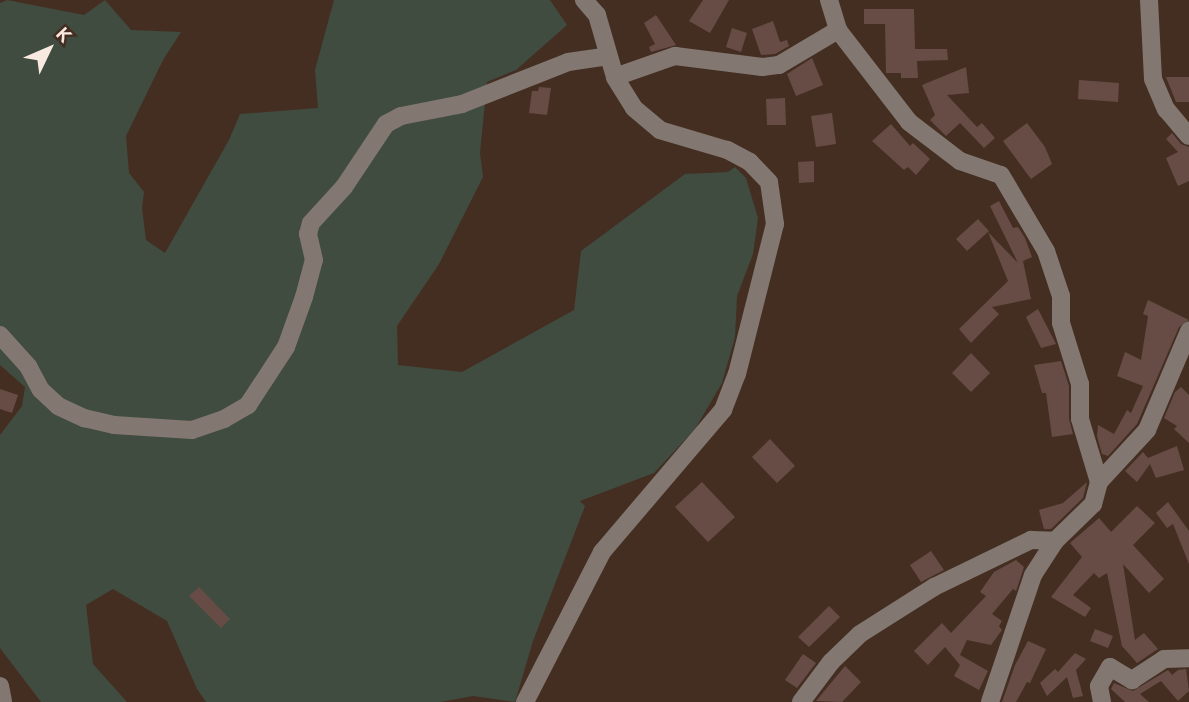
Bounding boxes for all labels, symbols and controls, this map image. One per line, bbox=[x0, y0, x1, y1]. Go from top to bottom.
north arrow bbox=[14, 14, 84, 84]
text: K bbox=[52, 22, 76, 47]

